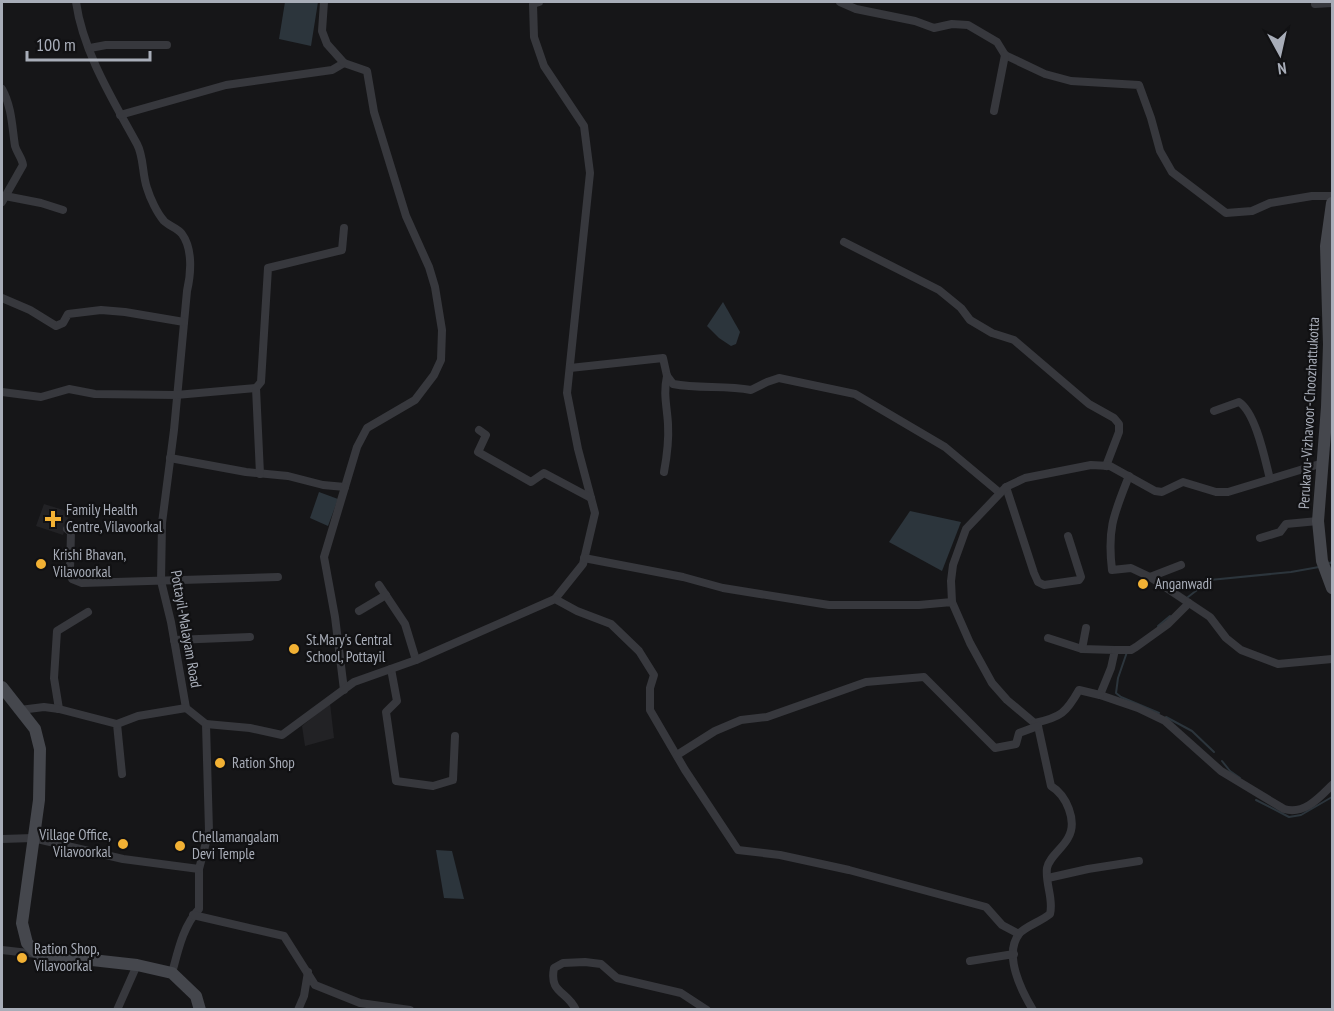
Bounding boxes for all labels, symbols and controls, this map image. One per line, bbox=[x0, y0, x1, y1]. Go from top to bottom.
scale bar bbox=[27, 24, 150, 62]
north arrow bbox=[1250, 24, 1310, 84]
text: 100 m bbox=[36, 33, 76, 56]
text: N bbox=[1276, 58, 1288, 79]
street label: Perukavu-Vizhavoor-Choozhattukotta bbox=[1294, 316, 1323, 510]
place label: Family Health Centre, Vilavoorkal bbox=[66, 500, 163, 536]
marker: Family Health Centre, Vilavoorkal bbox=[44, 510, 62, 528]
place label: Krishi Bhavan, Vilavoorkal bbox=[52, 545, 127, 581]
marker: Krishi Bhavan, Vilavoorkal bbox=[34, 557, 48, 571]
street label: Pottayil-Malayam Road bbox=[167, 569, 206, 689]
place label: Anganwadi bbox=[1155, 574, 1212, 593]
marker: Anganwadi bbox=[1136, 577, 1150, 591]
place label: St.Mary's Central School, Pottayil bbox=[306, 630, 392, 666]
marker: St.Mary's Central School, Pottayil bbox=[287, 642, 301, 656]
place label: Ration Shop bbox=[232, 753, 295, 772]
marker: Ration Shop bbox=[213, 756, 227, 770]
place label: Village Office, Vilavoorkal bbox=[38, 825, 111, 861]
place label: Chellamangalam Devi Temple bbox=[192, 827, 279, 863]
marker: Village Office, Vilavoorkal bbox=[116, 837, 130, 851]
marker: Chellamangalam Devi Temple bbox=[173, 839, 187, 853]
place label: Ration Shop, Vilavoorkal bbox=[33, 939, 100, 975]
marker: Ration Shop, Vilavoorkal bbox=[15, 951, 29, 965]

